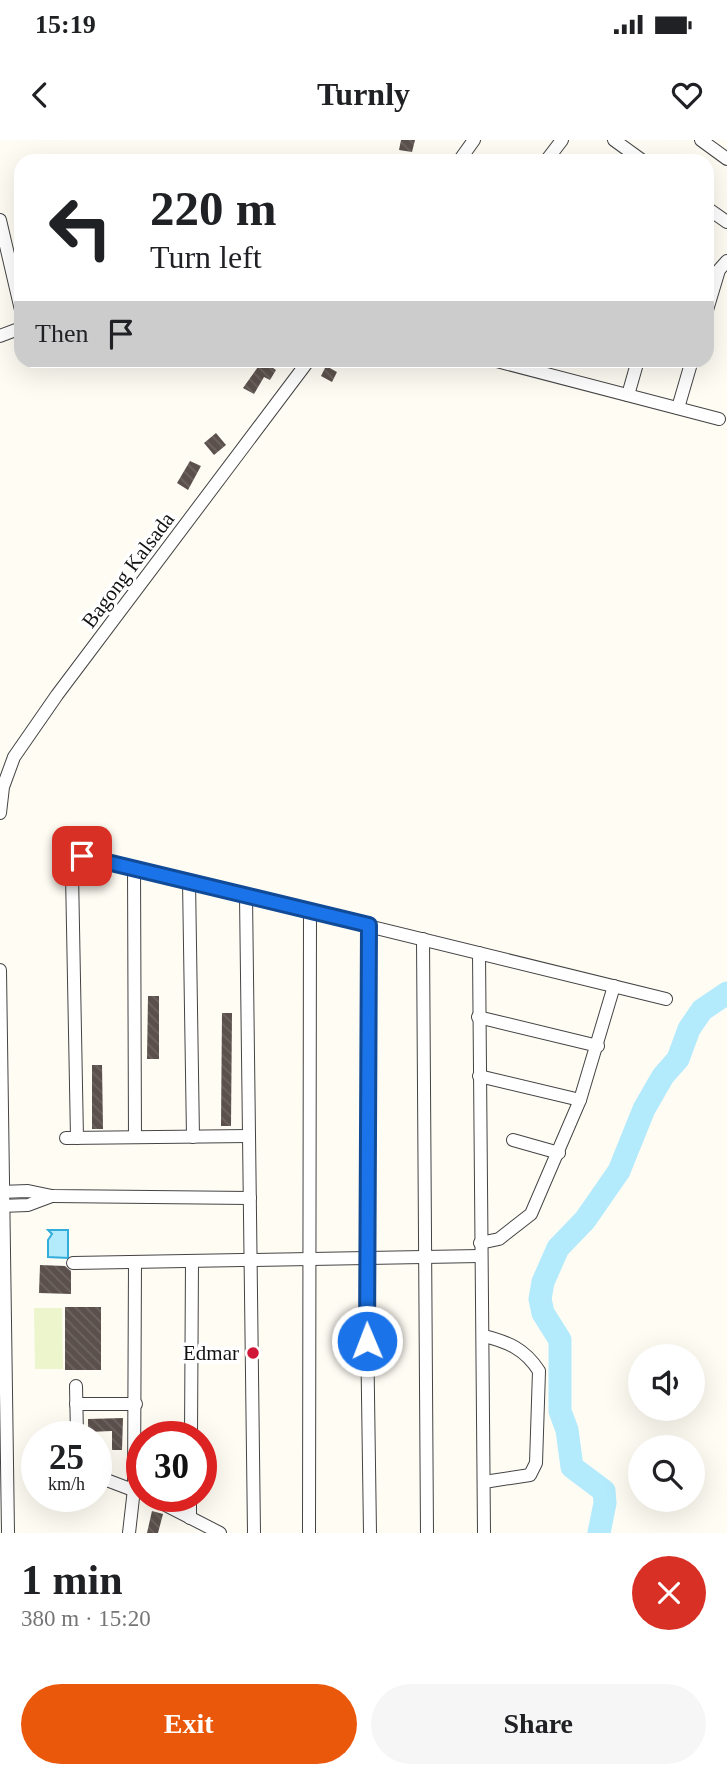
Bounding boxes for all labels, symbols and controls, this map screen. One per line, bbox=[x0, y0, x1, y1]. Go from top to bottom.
text: 15:19 bbox=[35, 10, 96, 39]
icon: back bbox=[21, 76, 59, 114]
text: Turnly bbox=[317, 76, 410, 112]
icon: heart bbox=[668, 76, 706, 114]
text: 220 m bbox=[150, 181, 277, 236]
icon: left bbox=[35, 182, 126, 273]
text: Turn left bbox=[150, 239, 262, 275]
icon: arrive bbox=[102, 315, 140, 353]
text: Then bbox=[35, 319, 88, 348]
street label: Bagong Kalsada bbox=[77, 507, 180, 632]
pin bbox=[52, 826, 112, 886]
icon: arrive bbox=[63, 837, 101, 875]
position arrow bbox=[330, 1304, 404, 1378]
place label: Edmar bbox=[183, 1341, 239, 1365]
map controls bbox=[628, 1344, 705, 1512]
button: sound bbox=[628, 1344, 705, 1421]
marker: Edmar bbox=[245, 1345, 261, 1361]
speed limit sign: 30 bbox=[126, 1421, 217, 1512]
button: search bbox=[628, 1435, 705, 1512]
text: 25 bbox=[49, 1438, 84, 1477]
text: km/h bbox=[48, 1474, 85, 1494]
button: close bbox=[632, 1556, 706, 1630]
text: 1 min bbox=[21, 1557, 123, 1603]
text: 380 m · 15:20 bbox=[21, 1606, 151, 1631]
button: Exit bbox=[21, 1684, 357, 1764]
button: Share bbox=[371, 1684, 706, 1764]

